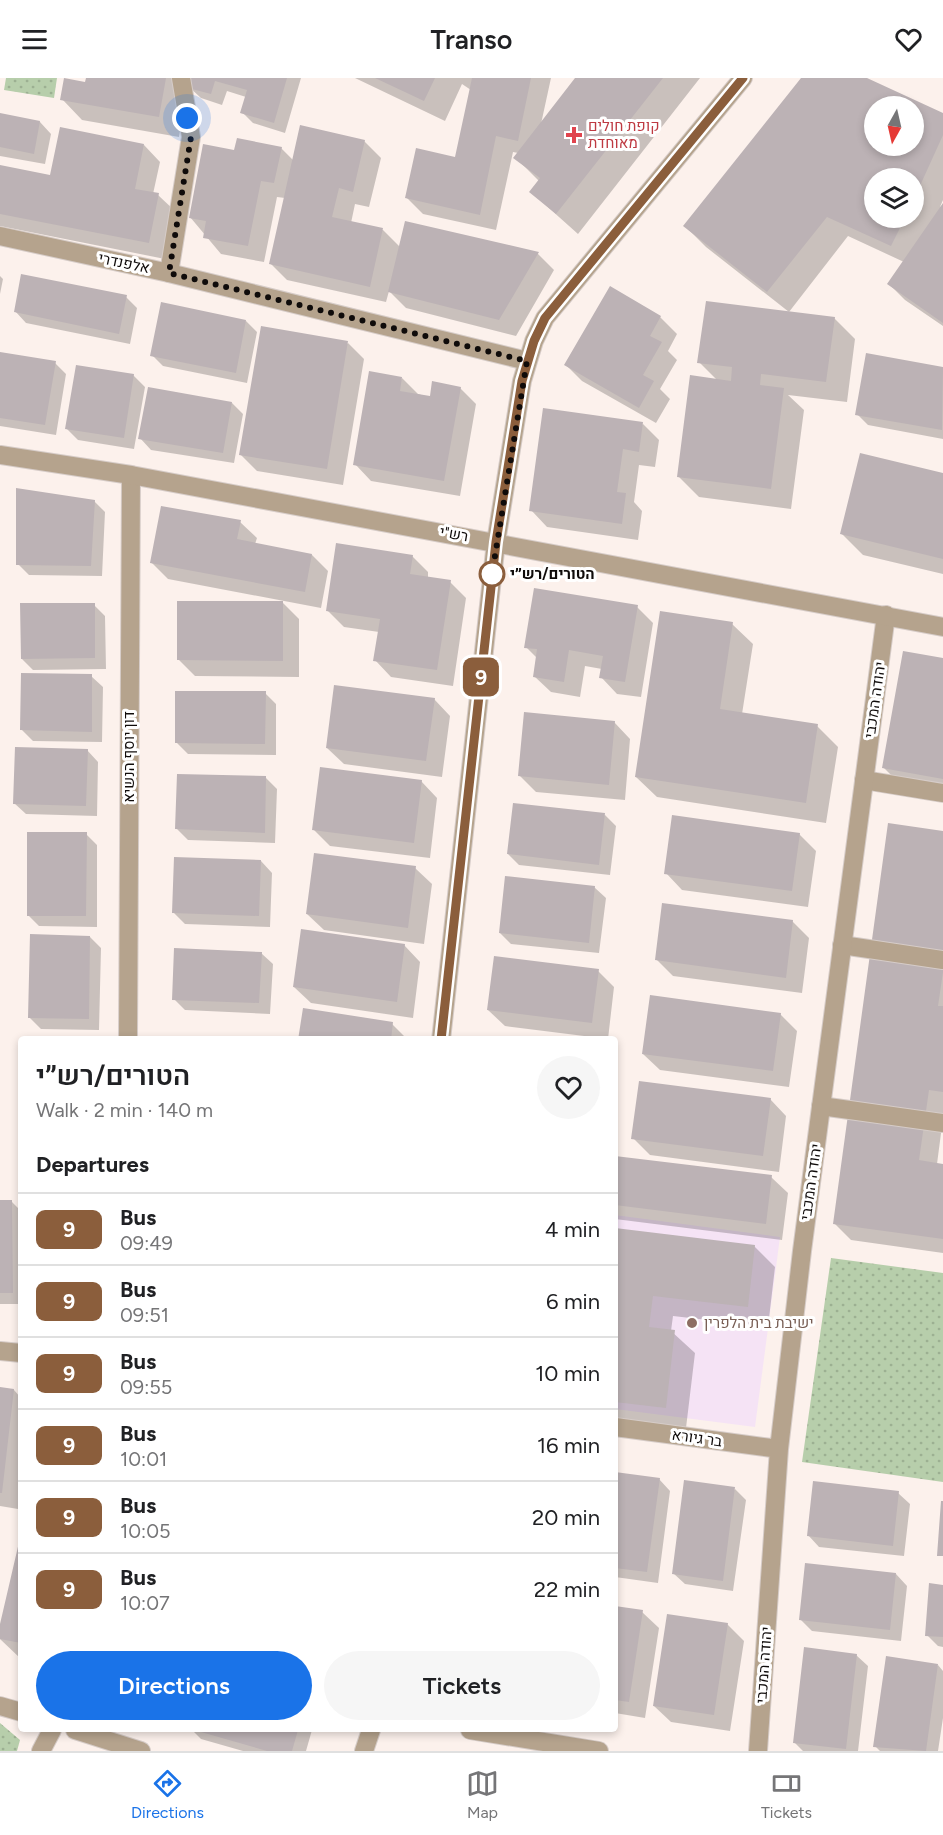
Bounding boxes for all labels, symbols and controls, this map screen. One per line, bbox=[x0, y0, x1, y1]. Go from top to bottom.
icon: menu bbox=[18, 23, 51, 56]
text: Transo bbox=[431, 23, 512, 56]
icon: heart bbox=[892, 23, 925, 56]
north arrow bbox=[864, 96, 924, 156]
map controls bbox=[864, 96, 924, 228]
your location bbox=[172, 103, 202, 133]
place label: קופת חולים מאוחדת bbox=[588, 117, 660, 152]
marker: קופת חולים מאוחדת bbox=[565, 126, 583, 144]
button: layers bbox=[864, 168, 924, 228]
street label: אלפנדרי bbox=[97, 249, 151, 277]
street label: רש"י bbox=[438, 523, 470, 545]
marker: הטורים/רש״י bbox=[479, 561, 505, 587]
place label: הטורים/רש״י bbox=[510, 565, 595, 583]
line badge: 9 bbox=[462, 658, 500, 696]
street label: יהודה המכבי bbox=[861, 661, 889, 739]
text: 9 bbox=[475, 665, 487, 690]
street label: דון יוסף הנשיא bbox=[120, 711, 138, 803]
button: heart bbox=[537, 1056, 600, 1119]
text: הטורים/רש״י bbox=[36, 1058, 190, 1092]
text: Walk · 2 min · 140 m bbox=[36, 1098, 213, 1122]
street label: יהודה המכבי bbox=[797, 1143, 825, 1221]
text: Departures bbox=[36, 1151, 149, 1178]
text: Bus bbox=[120, 1204, 156, 1231]
text: 4 min bbox=[545, 1216, 600, 1243]
text: 9 bbox=[63, 1217, 75, 1242]
text: 09:49 bbox=[120, 1231, 173, 1255]
text: Bus bbox=[120, 1276, 156, 1303]
text: 6 min bbox=[546, 1288, 600, 1315]
text: 9 bbox=[63, 1289, 75, 1314]
text: 09:51 bbox=[120, 1303, 169, 1327]
place label: ישיבת בית הלפרין bbox=[704, 1314, 814, 1332]
marker: ישיבת בית הלפרין bbox=[685, 1316, 699, 1330]
text: Bus bbox=[120, 1348, 156, 1375]
text: 10 min bbox=[535, 1360, 600, 1387]
text: 9 bbox=[63, 1361, 75, 1386]
text: 09:55 bbox=[120, 1375, 172, 1399]
text: Bus bbox=[120, 1420, 156, 1447]
street label: בר גיורא bbox=[671, 1426, 723, 1450]
text: 16 min bbox=[537, 1432, 600, 1459]
text: 9 bbox=[63, 1433, 75, 1458]
text: 10:01 bbox=[120, 1447, 167, 1471]
text: Bus bbox=[120, 1492, 156, 1519]
text: 20 min bbox=[532, 1504, 600, 1531]
text: 9 bbox=[63, 1505, 75, 1530]
text: 10:05 bbox=[120, 1519, 170, 1543]
text: Bus bbox=[120, 1564, 156, 1591]
text: 22 min bbox=[534, 1576, 600, 1603]
text: 9 bbox=[63, 1577, 75, 1602]
text: 10:07 bbox=[120, 1591, 170, 1615]
street label: יהודה המכבי bbox=[752, 1626, 776, 1704]
button: Directions bbox=[36, 1651, 312, 1720]
button: Tickets bbox=[324, 1651, 600, 1720]
tab: Directions bbox=[131, 1767, 204, 1822]
tab: Map bbox=[466, 1767, 499, 1822]
tab: Tickets bbox=[761, 1767, 812, 1822]

